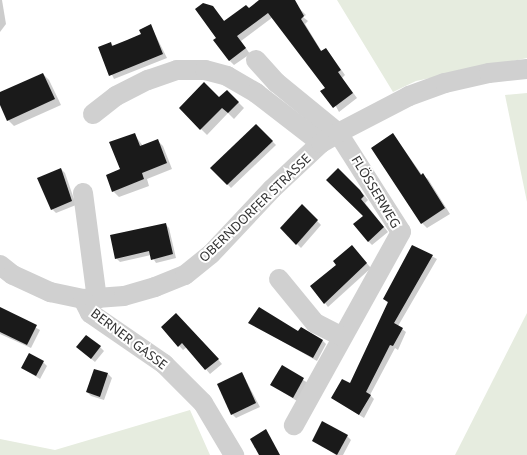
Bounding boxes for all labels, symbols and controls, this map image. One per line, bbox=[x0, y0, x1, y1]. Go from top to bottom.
street label: OBERNDORFER STRASSE bbox=[196, 151, 314, 265]
street label: FLÖSSERWEG bbox=[348, 153, 404, 231]
street label: BERNER GASSE bbox=[88, 305, 170, 373]

